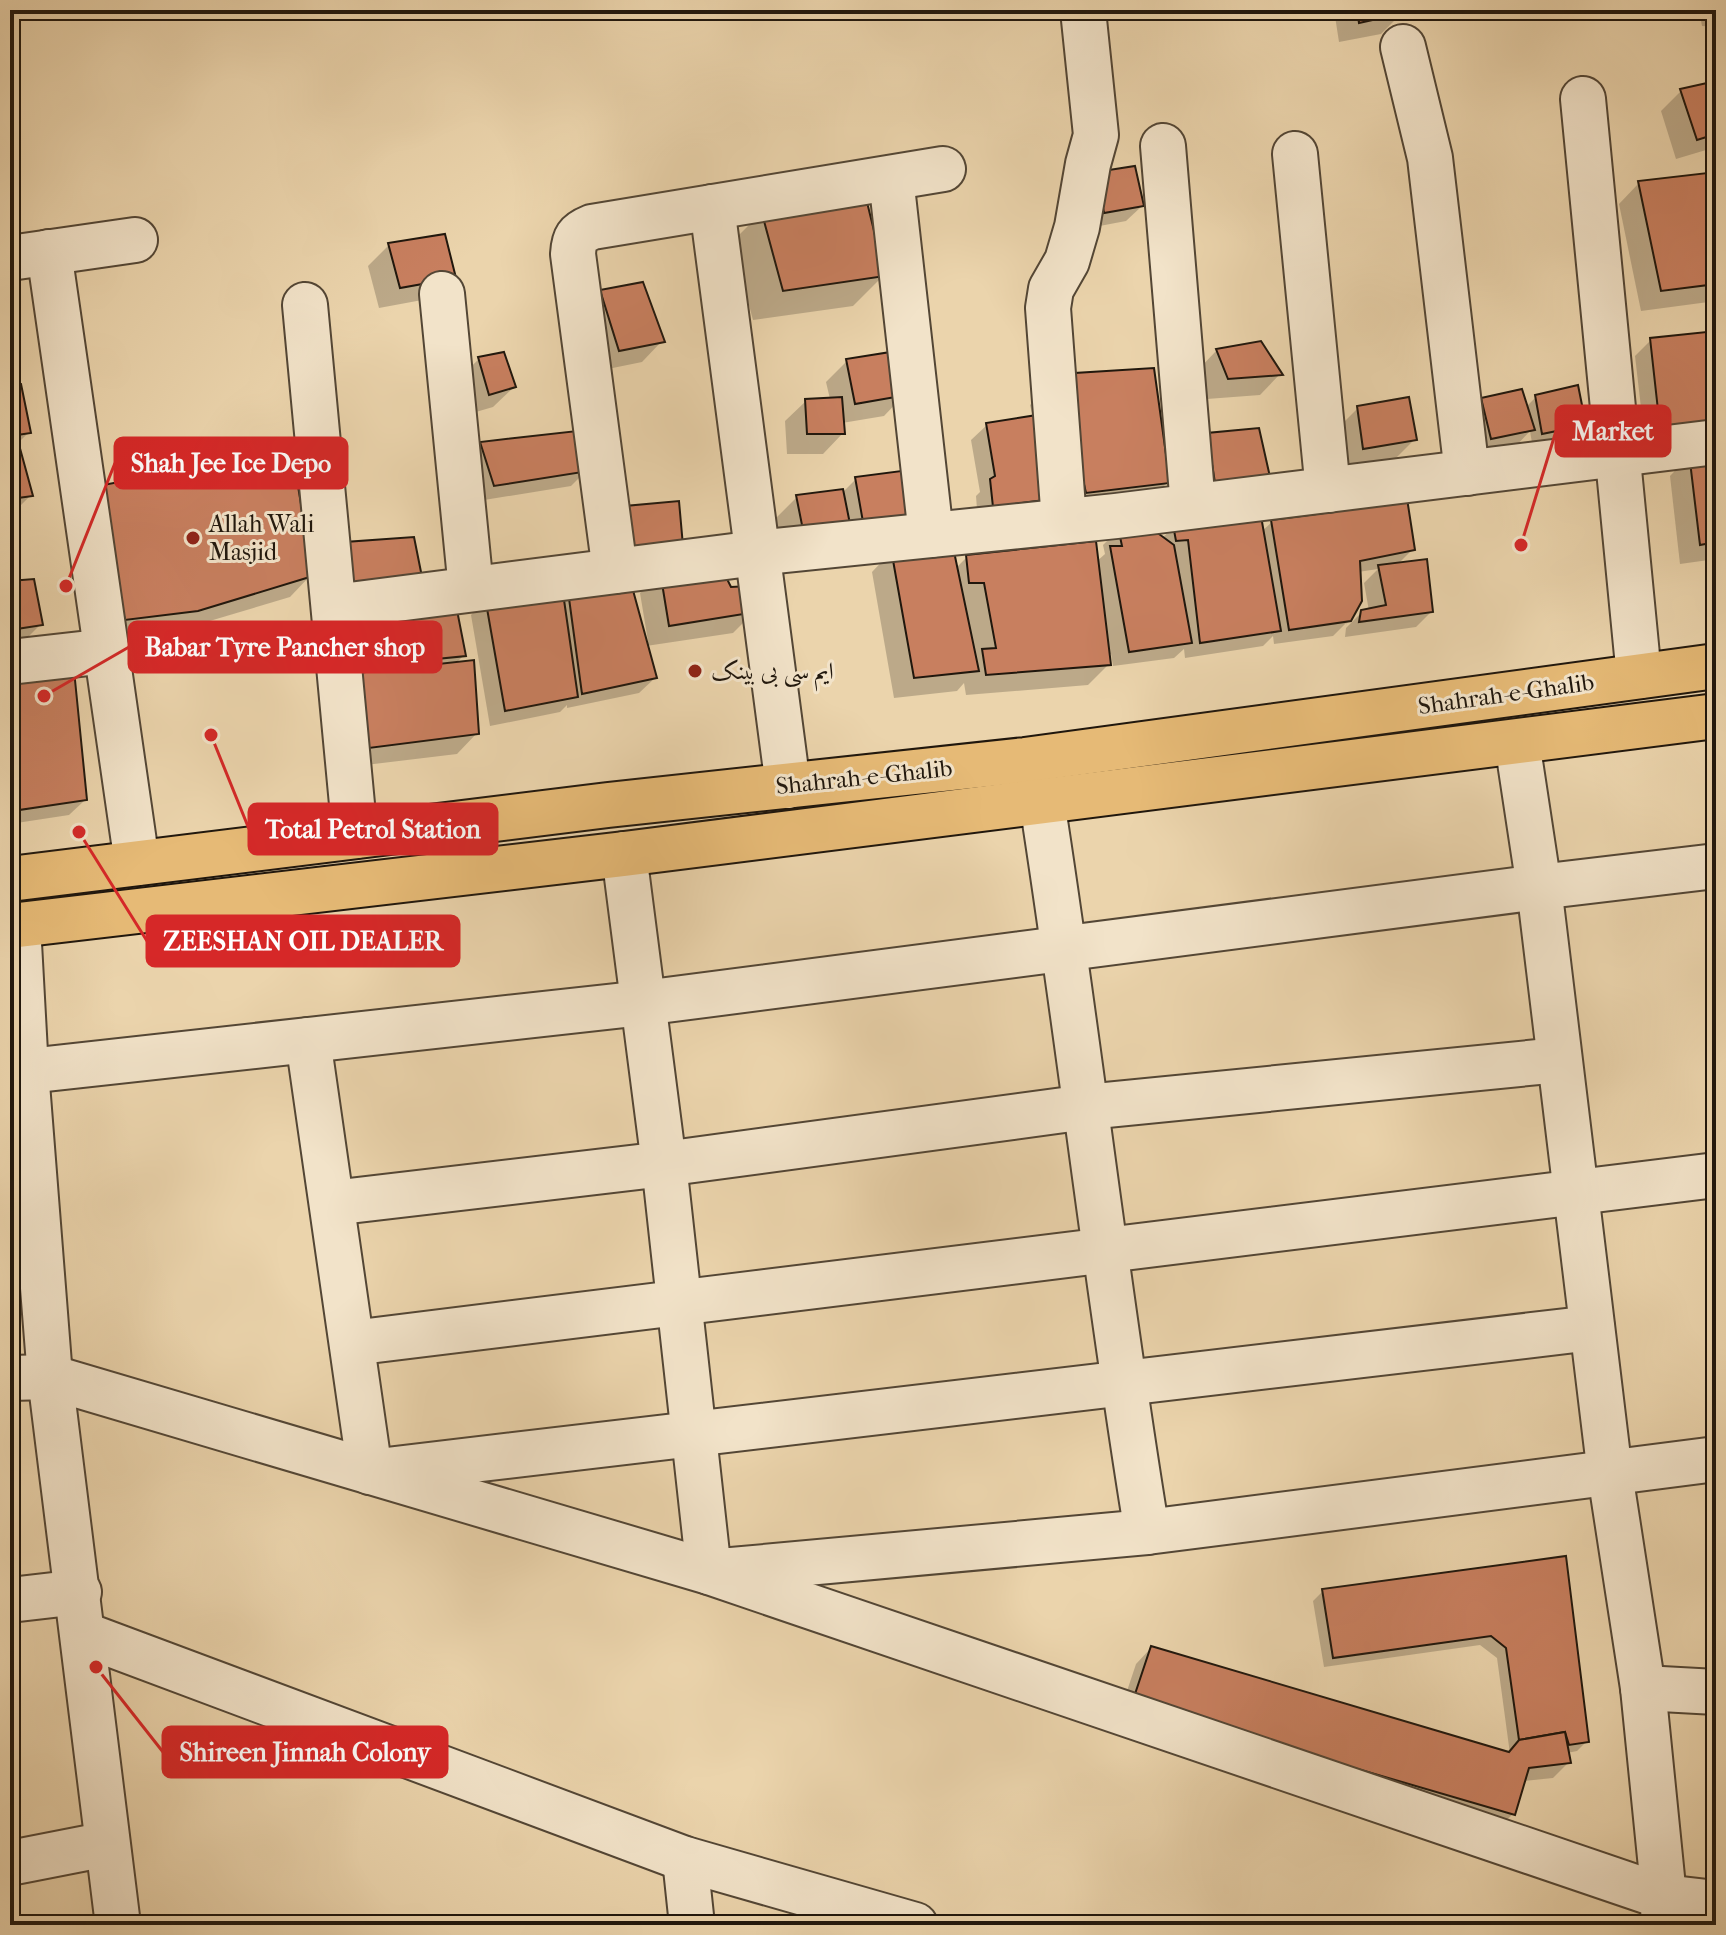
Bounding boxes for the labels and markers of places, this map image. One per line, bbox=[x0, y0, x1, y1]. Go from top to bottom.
callout: Market bbox=[1556, 406, 1670, 456]
callout: Shah Jee Ice Depo bbox=[115, 438, 347, 488]
place label: Allah Wali Masjid bbox=[208, 510, 314, 566]
marker: Allah Wali Masjid bbox=[184, 529, 202, 547]
callout: Babar Tyre Pancher shop bbox=[129, 622, 441, 672]
place label: ایم سی بی بینک bbox=[711, 657, 834, 692]
marker: ایم سی بی بینک bbox=[686, 662, 704, 680]
callout: Total Petrol Station bbox=[249, 804, 497, 854]
callout: ZEESHAN OIL DEALER bbox=[147, 916, 459, 966]
callout: Shireen Jinnah Colony bbox=[163, 1727, 447, 1777]

